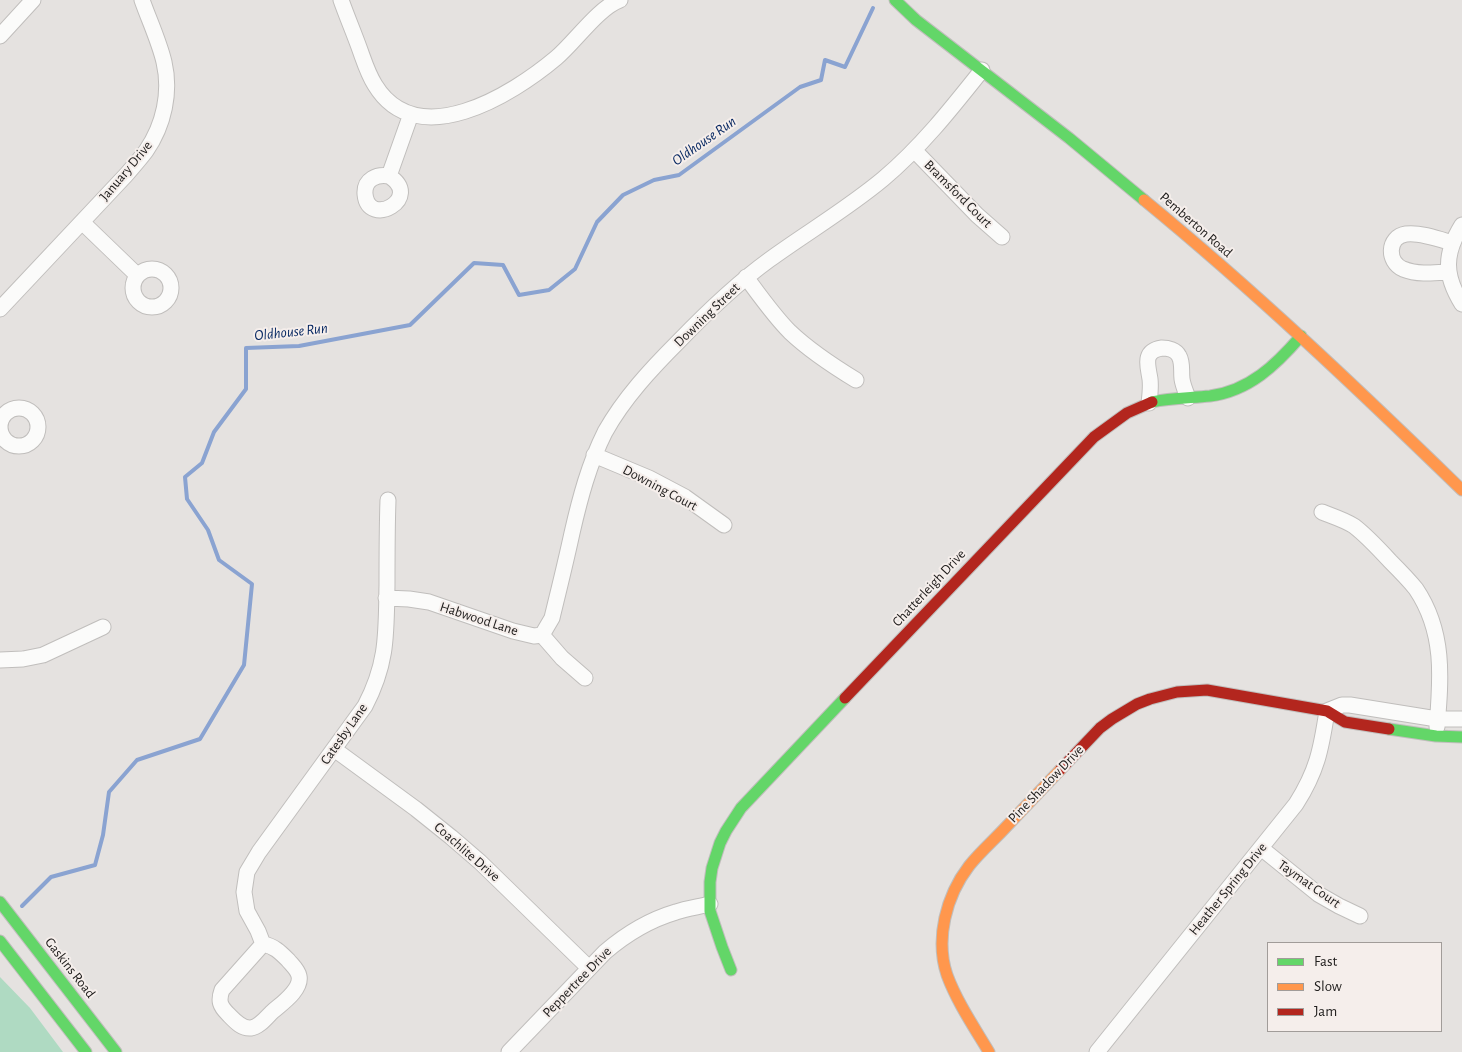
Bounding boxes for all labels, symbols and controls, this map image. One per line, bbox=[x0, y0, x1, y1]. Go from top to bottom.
water label: Oldhouse Run bbox=[668, 112, 740, 170]
street label: January Drive bbox=[96, 138, 156, 204]
street label: Bramsford Court bbox=[921, 157, 995, 231]
street label: Pemberton Road bbox=[1156, 189, 1236, 261]
street label: Downing Street bbox=[671, 279, 743, 351]
water label: Oldhouse Run bbox=[253, 319, 329, 345]
street label: Downing Court bbox=[620, 461, 700, 515]
street label: Chatterleigh Drive bbox=[889, 546, 969, 630]
street label: Habwood Lane bbox=[438, 598, 520, 640]
street label: Catesby Lane bbox=[317, 700, 371, 768]
street label: Pine Shadow Drive bbox=[1005, 742, 1087, 826]
street label: Coachlite Drive bbox=[431, 819, 503, 885]
street label: Heather Spring Drive bbox=[1186, 839, 1270, 939]
street label: Taymat Court bbox=[1274, 856, 1344, 912]
street label: Gaskins Road bbox=[41, 934, 99, 1002]
legend bbox=[1267, 942, 1442, 1032]
street label: Peppertree Drive bbox=[539, 943, 615, 1021]
text: Fast bbox=[1314, 954, 1337, 969]
text: Slow bbox=[1314, 979, 1342, 994]
text: Jam bbox=[1314, 1004, 1337, 1019]

